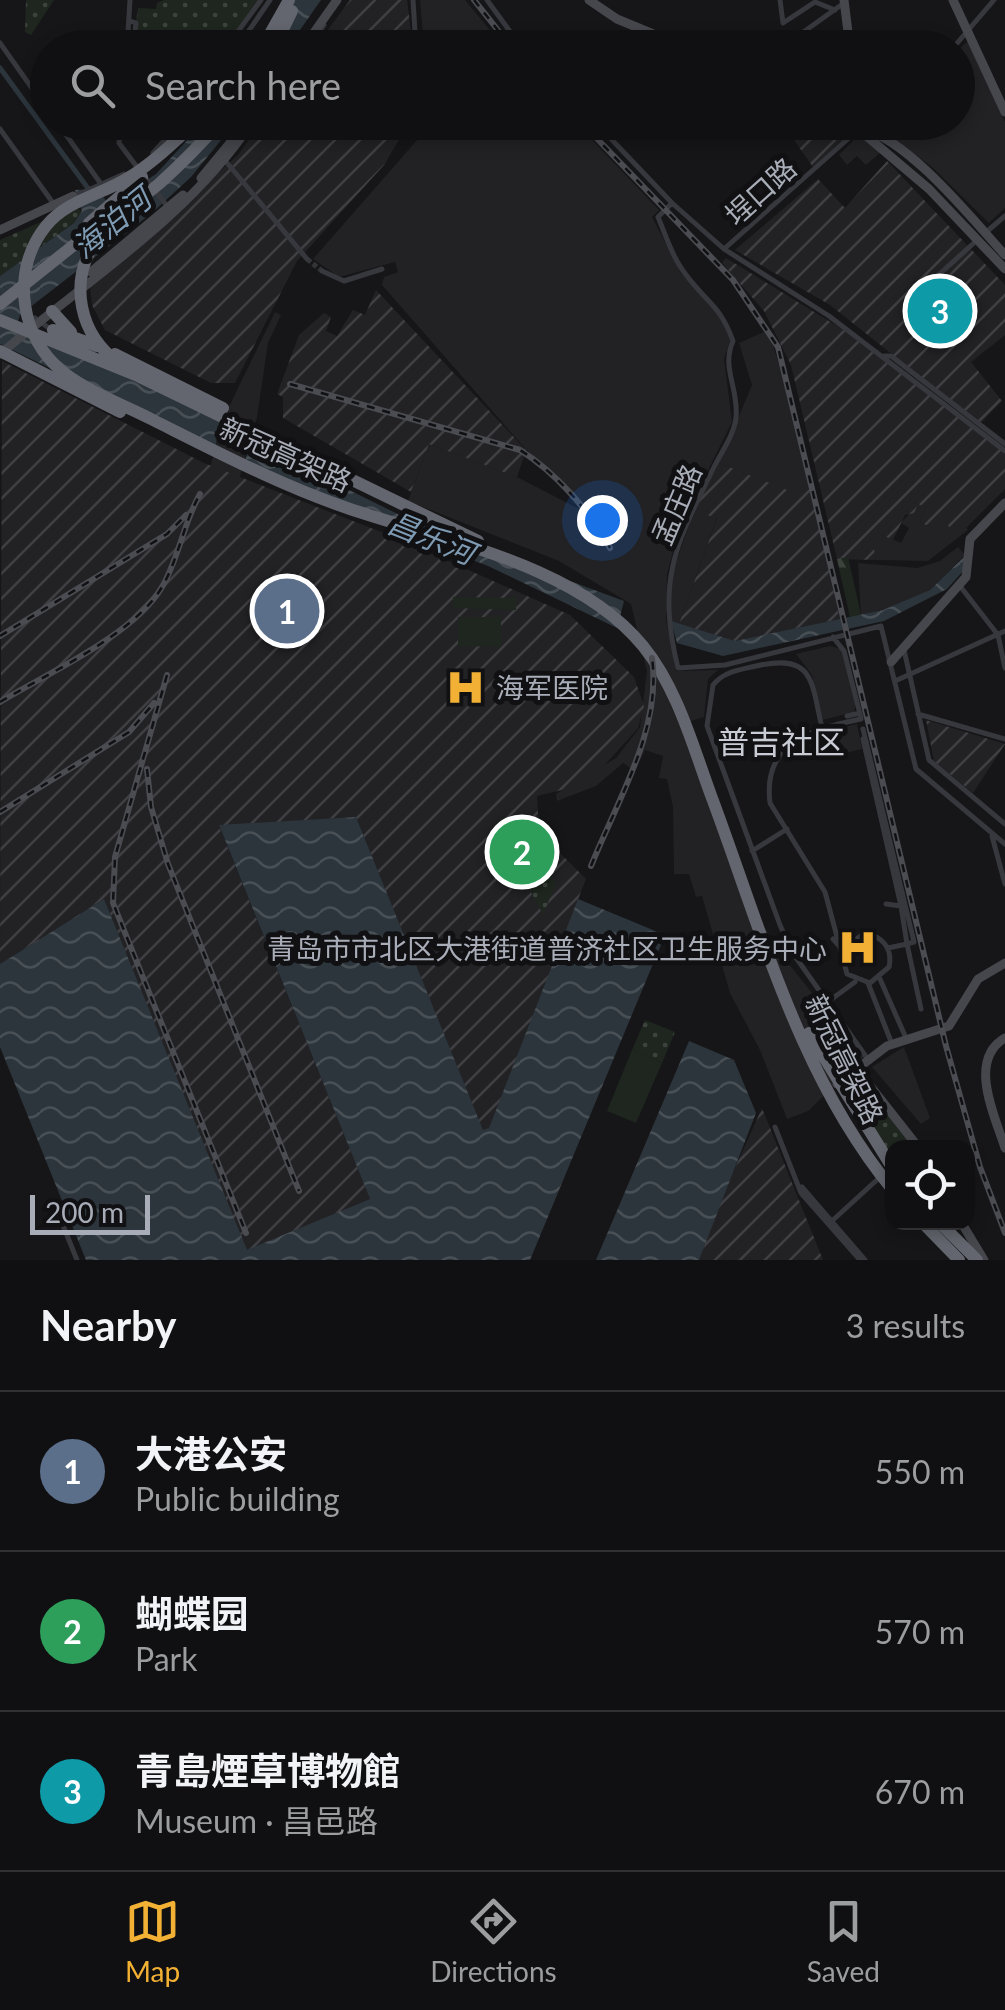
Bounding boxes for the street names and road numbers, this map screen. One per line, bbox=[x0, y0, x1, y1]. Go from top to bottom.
street label: 埕口路 bbox=[717, 150, 803, 232]
street label: 新冠高架路 bbox=[215, 410, 357, 498]
street label: 孟庄路 bbox=[644, 459, 708, 549]
street label: 新冠高架路 bbox=[799, 989, 891, 1129]

